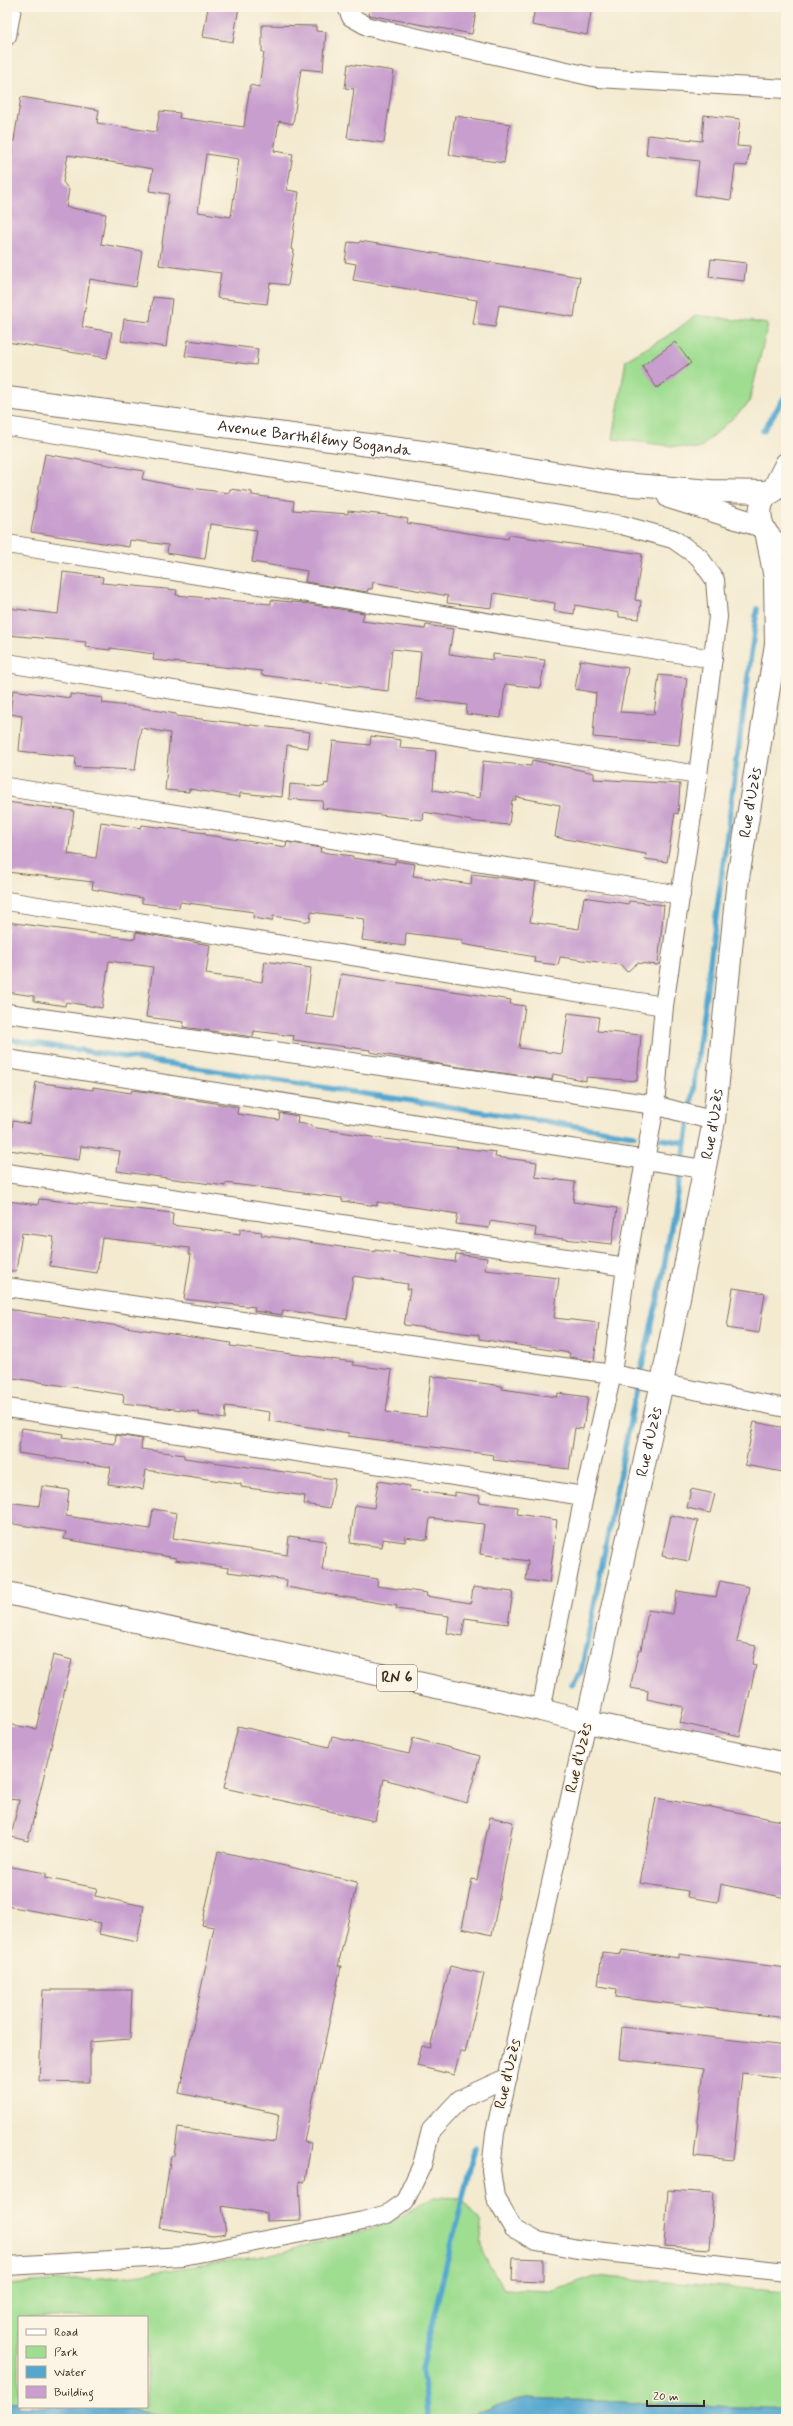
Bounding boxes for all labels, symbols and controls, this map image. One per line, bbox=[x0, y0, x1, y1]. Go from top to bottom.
street label: Avenue Barthélémy Boganda bbox=[216, 415, 413, 461]
street label: Rue d'Uzès bbox=[734, 766, 766, 839]
street label: Rue d'Uzès bbox=[696, 1088, 728, 1161]
street label: Rue d'Uzès bbox=[631, 1405, 667, 1479]
road number: RN 6 bbox=[377, 1665, 417, 1691]
street label: Rue d'Uzès bbox=[561, 1721, 597, 1795]
street label: Rue d'Uzès bbox=[490, 2037, 526, 2111]
legend bbox=[18, 2316, 148, 2408]
text: Road bbox=[54, 2325, 78, 2341]
text: Park bbox=[54, 2345, 78, 2361]
text: Water bbox=[54, 2365, 86, 2381]
scale bar bbox=[647, 2382, 704, 2408]
text: Building bbox=[54, 2385, 94, 2402]
text: 20 m bbox=[653, 2389, 679, 2405]

